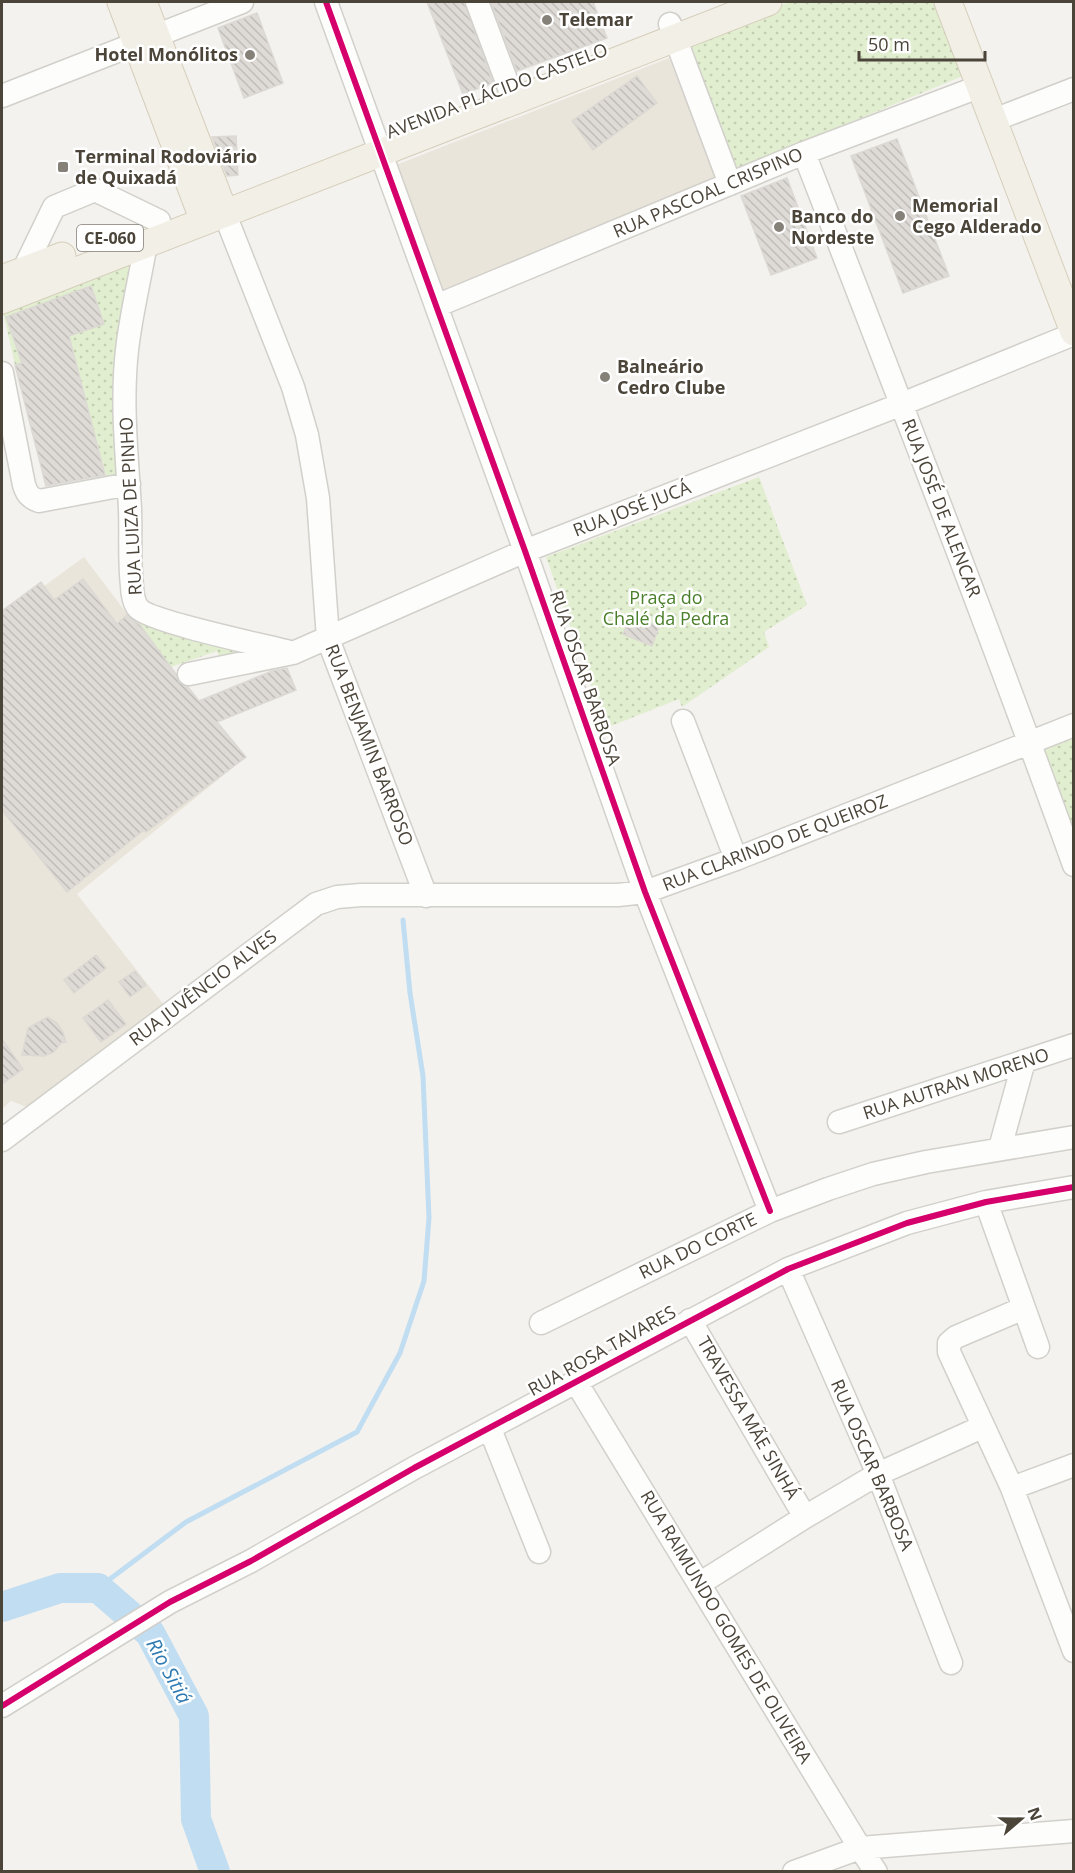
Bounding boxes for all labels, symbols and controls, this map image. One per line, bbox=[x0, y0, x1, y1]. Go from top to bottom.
place label: Telemar bbox=[559, 7, 633, 31]
marker: Telemar bbox=[540, 13, 554, 27]
scale bar bbox=[859, 24, 985, 62]
text: 50 m bbox=[868, 32, 910, 56]
street label: AVENIDA PLÁCIDO CASTELO bbox=[382, 37, 611, 143]
place label: Hotel Monólitos bbox=[94, 42, 238, 66]
marker: Hotel Monólitos bbox=[243, 48, 257, 62]
street label: RUA PASCOAL CRISPINO bbox=[609, 141, 806, 243]
place label: Terminal Rodoviário de Quixadá bbox=[75, 144, 257, 189]
marker: Terminal Rodoviário de Quixadá bbox=[56, 160, 70, 174]
place label: Memorial Cego Alderado bbox=[912, 193, 1042, 238]
place label: Banco do Nordeste bbox=[791, 204, 874, 249]
marker: Memorial Cego Alderado bbox=[893, 209, 907, 223]
marker: Banco do Nordeste bbox=[772, 220, 786, 234]
road number: CE-060 bbox=[77, 225, 143, 251]
place label: Balneário Cedro Clube bbox=[617, 354, 725, 399]
marker: Balneário Cedro Clube bbox=[598, 370, 612, 384]
street label: RUA JOSÉ DE ALENCAR bbox=[897, 415, 987, 600]
street label: RUA LUIZA DE PINHO bbox=[113, 416, 147, 596]
street label: RUA JOSÉ JUCÁ bbox=[569, 474, 695, 542]
park label: Praça do Chalé da Pedra bbox=[603, 585, 729, 630]
street label: RUA OSCAR BARBOSA bbox=[545, 587, 627, 769]
street label: RUA BENJAMIN BARROSO bbox=[320, 640, 420, 849]
street label: RUA CLARINDO DE QUEIROZ bbox=[659, 788, 891, 896]
street label: RUA JUVÊNCIO ALVES bbox=[124, 924, 281, 1051]
street label: RUA AUTRAN MORENO bbox=[860, 1042, 1052, 1124]
street label: RUA DO CORTE bbox=[635, 1206, 761, 1284]
street label: RUA ROSA TAVARES bbox=[523, 1299, 680, 1401]
street label: TRAVESSA MÃE SINHÁ bbox=[692, 1332, 806, 1504]
street label: RUA OSCAR BARBOSA bbox=[826, 1375, 920, 1554]
street label: RUA RAIMUNDO GOMES DE OLIVEIRA bbox=[636, 1485, 818, 1768]
water label: Rio Sitiá bbox=[140, 1633, 198, 1708]
north arrow bbox=[991, 1789, 1051, 1849]
text: N bbox=[1023, 1804, 1048, 1824]

